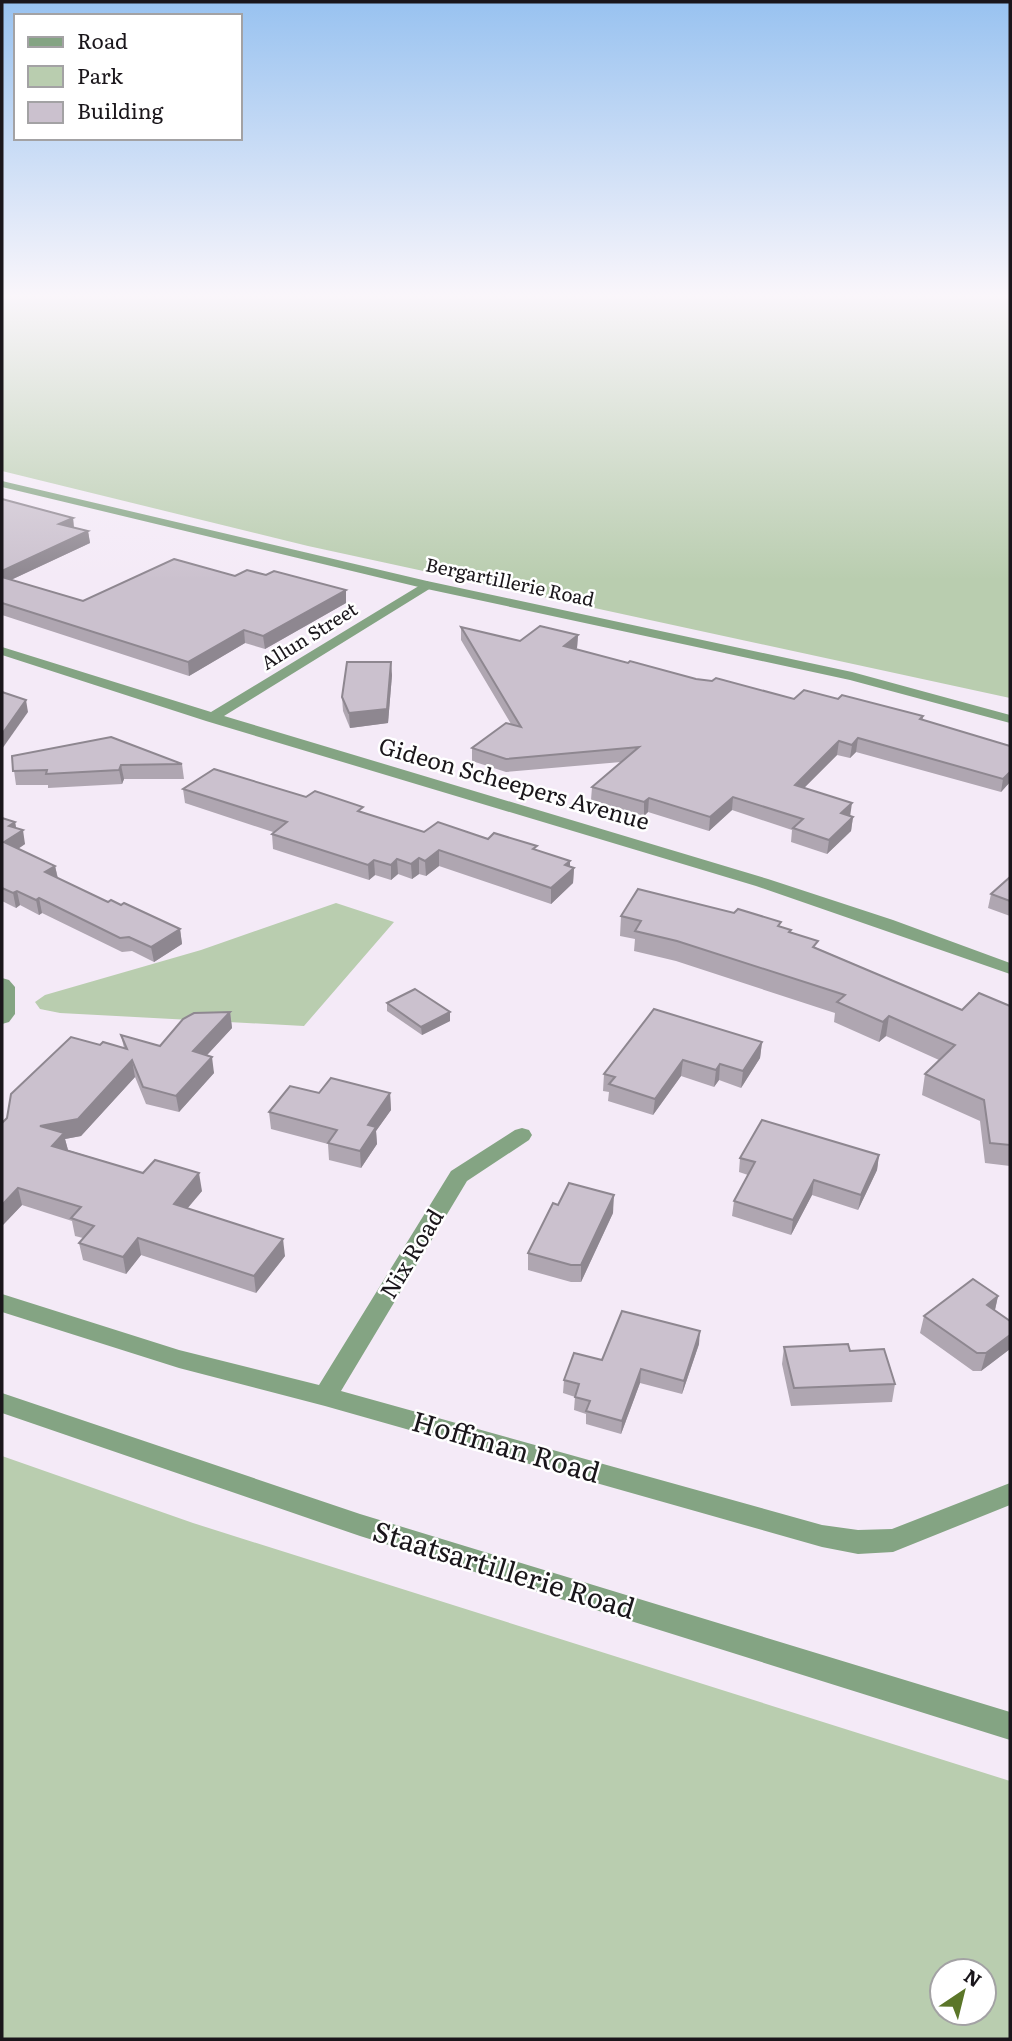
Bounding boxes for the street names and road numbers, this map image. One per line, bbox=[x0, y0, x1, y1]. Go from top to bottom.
street label: Bergartillerie Road bbox=[423, 549, 598, 613]
street label: Allun Street bbox=[255, 594, 362, 676]
street label: Gideon Scheepers Avenue bbox=[375, 727, 654, 837]
street label: Nix Road bbox=[370, 1202, 451, 1304]
street label: Hoffman Road bbox=[408, 1398, 605, 1492]
street label: Staatsartillerie Road bbox=[368, 1508, 641, 1628]

